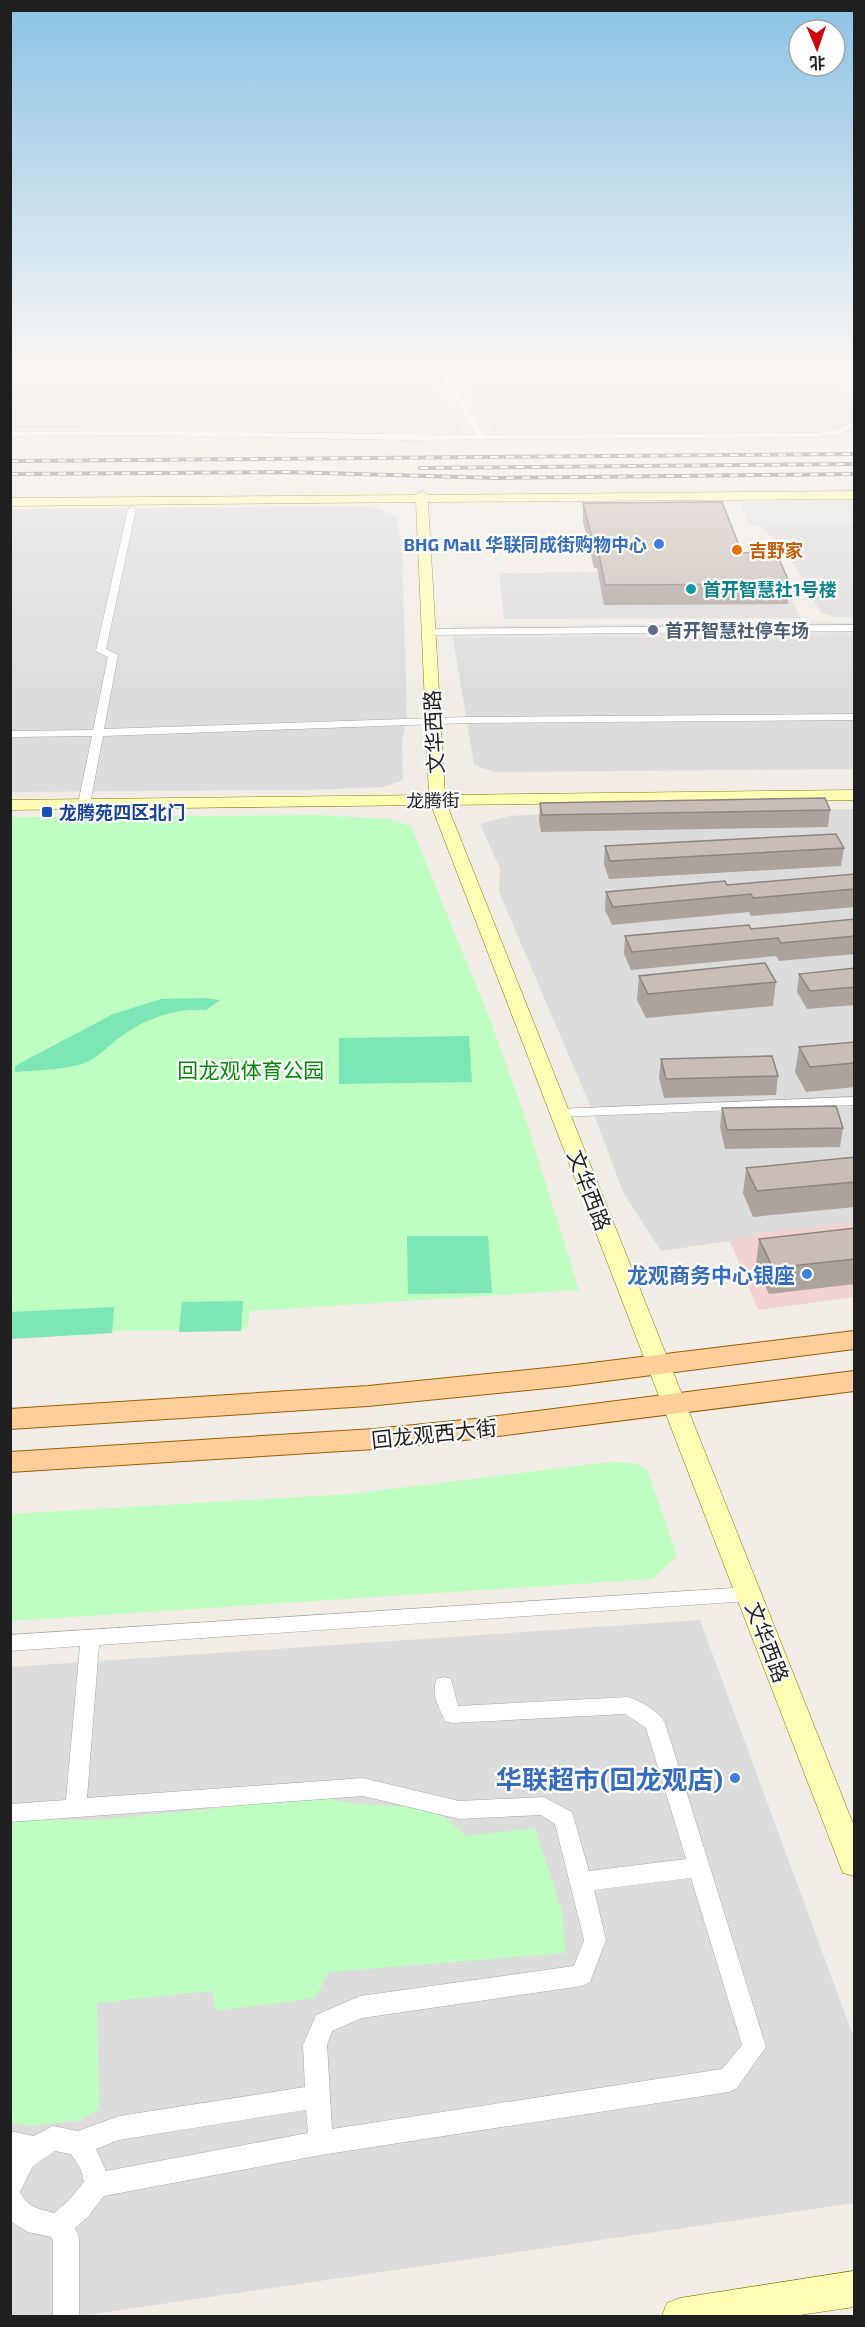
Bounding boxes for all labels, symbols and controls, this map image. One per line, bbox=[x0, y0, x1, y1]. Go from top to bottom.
north arrow bbox=[787, 18, 847, 78]
text: 北 bbox=[809, 54, 826, 73]
place label: BHG Mall 华联同成街购物中心 bbox=[403, 533, 647, 555]
marker: BHG Mall 华联同成街购物中心 bbox=[652, 537, 666, 551]
place label: 吉野家 bbox=[749, 539, 803, 561]
marker: 吉野家 bbox=[730, 543, 744, 557]
place label: 首开智慧社1号楼 bbox=[703, 578, 837, 600]
marker: 首开智慧社1号楼 bbox=[684, 582, 698, 596]
place label: 首开智慧社停车场 bbox=[665, 619, 809, 641]
marker: 首开智慧社停车场 bbox=[646, 623, 660, 637]
street label: 文华西路 bbox=[418, 689, 448, 775]
street label: 龙腾街 bbox=[406, 789, 460, 811]
place label: 龙腾苑四区北门 bbox=[59, 801, 185, 823]
marker: 龙腾苑四区北门 bbox=[40, 805, 54, 819]
park label: 回龙观体育公园 bbox=[178, 1057, 325, 1082]
street label: 文华西路 bbox=[563, 1146, 617, 1234]
place label: 龙观商务中心银座 bbox=[627, 1262, 795, 1287]
marker: 龙观商务中心银座 bbox=[800, 1267, 814, 1281]
street label: 回龙观西大街 bbox=[370, 1414, 498, 1452]
street label: 文华西路 bbox=[741, 1598, 795, 1686]
place label: 华联超市(回龙观店) bbox=[496, 1763, 723, 1794]
marker: 华联超市(回龙观店) bbox=[728, 1771, 742, 1785]

